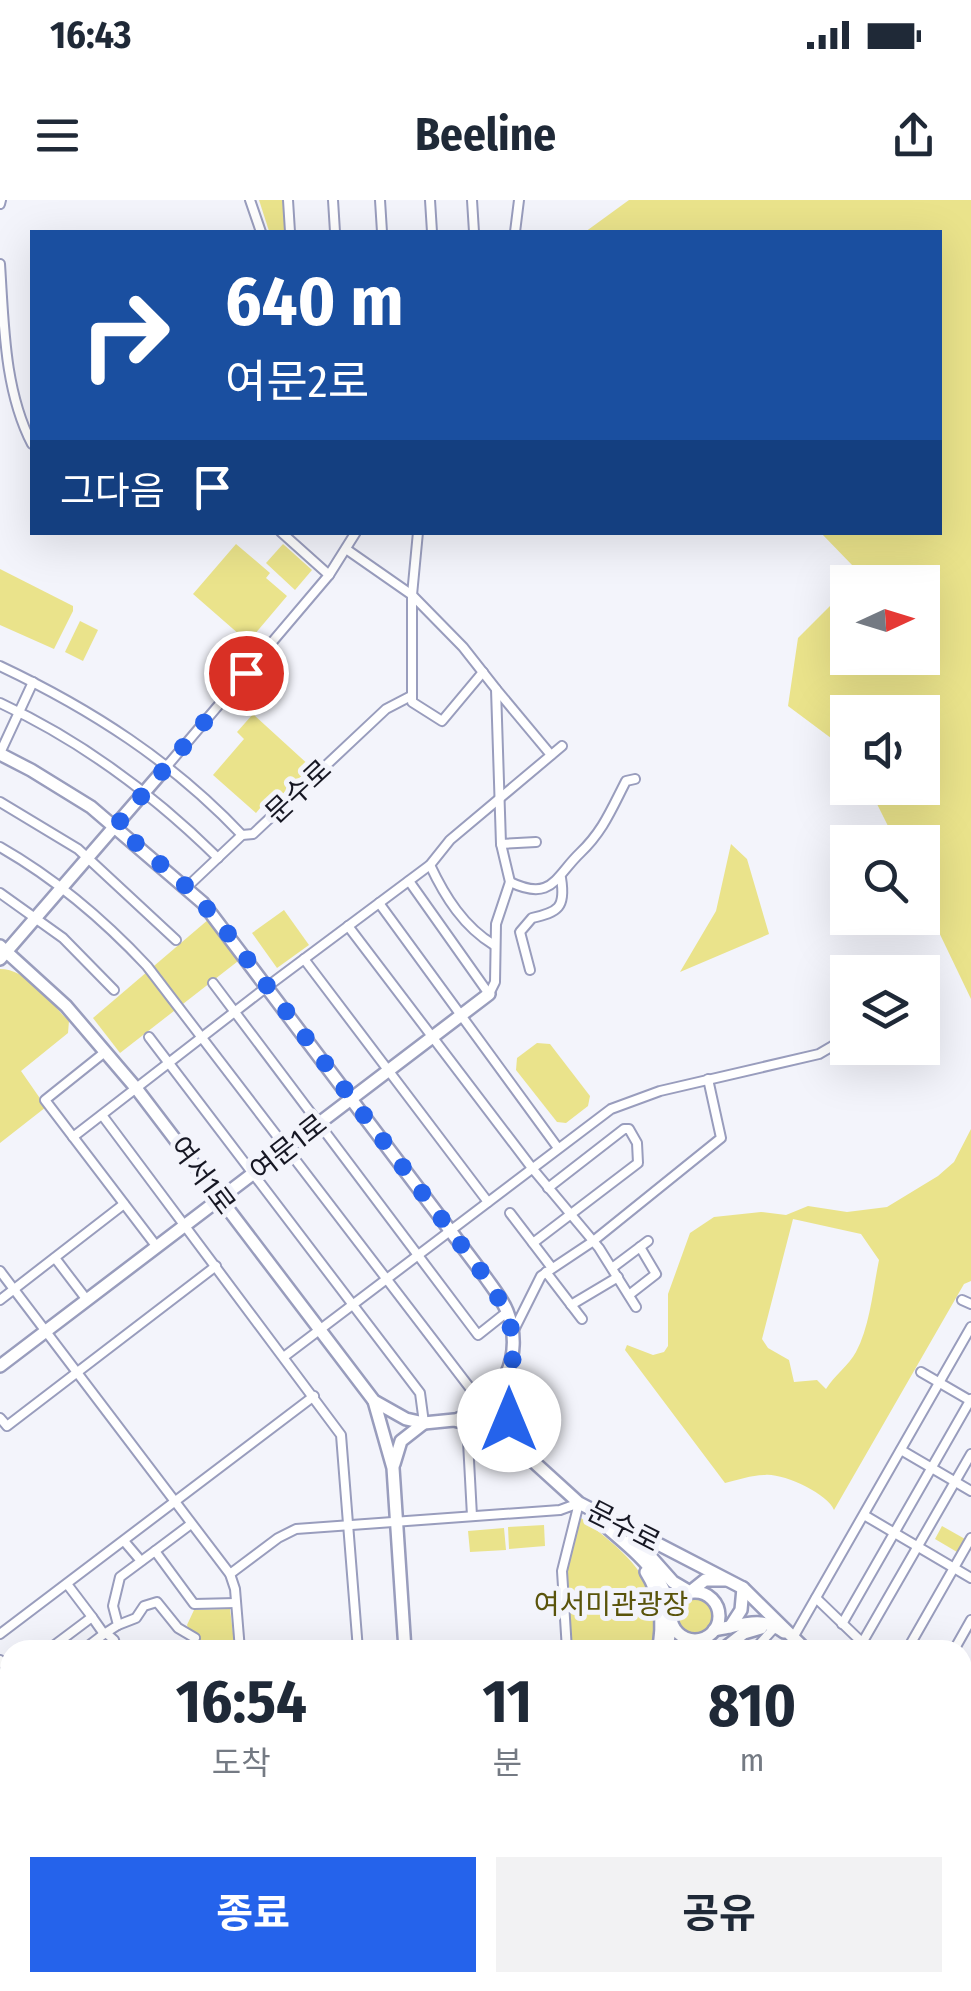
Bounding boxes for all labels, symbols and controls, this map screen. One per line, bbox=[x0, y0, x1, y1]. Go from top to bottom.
text: 16:43 bbox=[50, 12, 132, 58]
icon: menu bbox=[30, 108, 85, 163]
text: Beeline bbox=[415, 108, 556, 162]
icon: share bbox=[886, 108, 941, 163]
text: 640 m bbox=[225, 260, 404, 344]
icon: right bbox=[60, 270, 190, 400]
text: 여문2로 bbox=[225, 355, 369, 409]
icon: arrive bbox=[185, 460, 240, 515]
text: 그다음 bbox=[60, 468, 165, 514]
north arrow bbox=[830, 565, 940, 675]
map controls bbox=[830, 565, 940, 1065]
pin bbox=[204, 631, 289, 716]
icon: arrive bbox=[219, 646, 274, 701]
button: sound bbox=[830, 695, 940, 805]
street label: 문수로 bbox=[259, 753, 338, 830]
button: search bbox=[830, 825, 940, 935]
button: layers bbox=[830, 955, 940, 1065]
street label: 여문1로 bbox=[243, 1107, 333, 1188]
street label: 여서1로 bbox=[163, 1130, 242, 1220]
position arrow bbox=[457, 1368, 561, 1472]
street label: 문수로 bbox=[582, 1494, 666, 1559]
park label: 여서미관광장 bbox=[534, 1588, 688, 1621]
text: 16:54 bbox=[176, 1666, 307, 1738]
text: 11 bbox=[483, 1666, 532, 1738]
text: 810 bbox=[708, 1670, 796, 1742]
text: m bbox=[740, 1741, 764, 1779]
text: 도착 bbox=[212, 1744, 271, 1782]
text: 분 bbox=[493, 1744, 522, 1782]
button: 종료 bbox=[30, 1857, 476, 1972]
button: 공유 bbox=[496, 1857, 942, 1972]

